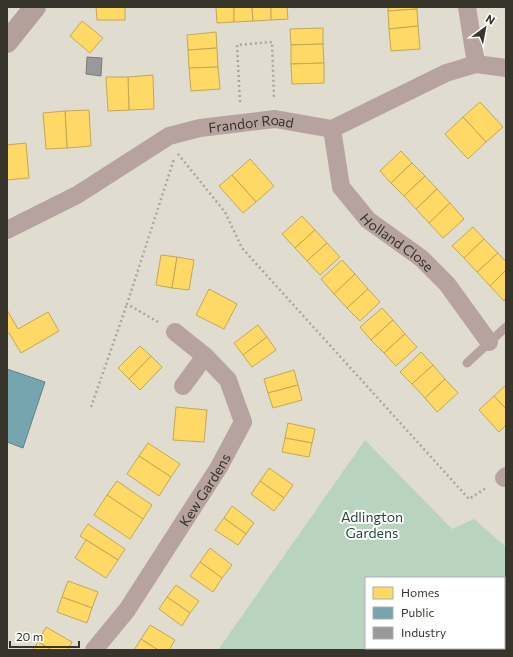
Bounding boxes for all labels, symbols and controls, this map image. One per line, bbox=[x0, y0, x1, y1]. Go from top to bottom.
north arrow bbox=[465, 8, 505, 48]
text: N bbox=[484, 11, 498, 27]
street label: Frandor Road bbox=[207, 110, 295, 135]
street label: Holland Close bbox=[357, 209, 438, 275]
street label: Kew Gardens bbox=[175, 450, 233, 529]
park label: Adlington Gardens bbox=[341, 508, 403, 541]
legend bbox=[365, 577, 505, 649]
text: Homes bbox=[401, 585, 439, 599]
text: Public bbox=[401, 605, 434, 619]
scale bar bbox=[10, 623, 79, 649]
text: Industry bbox=[401, 625, 446, 639]
text: 20 m bbox=[16, 629, 43, 643]

